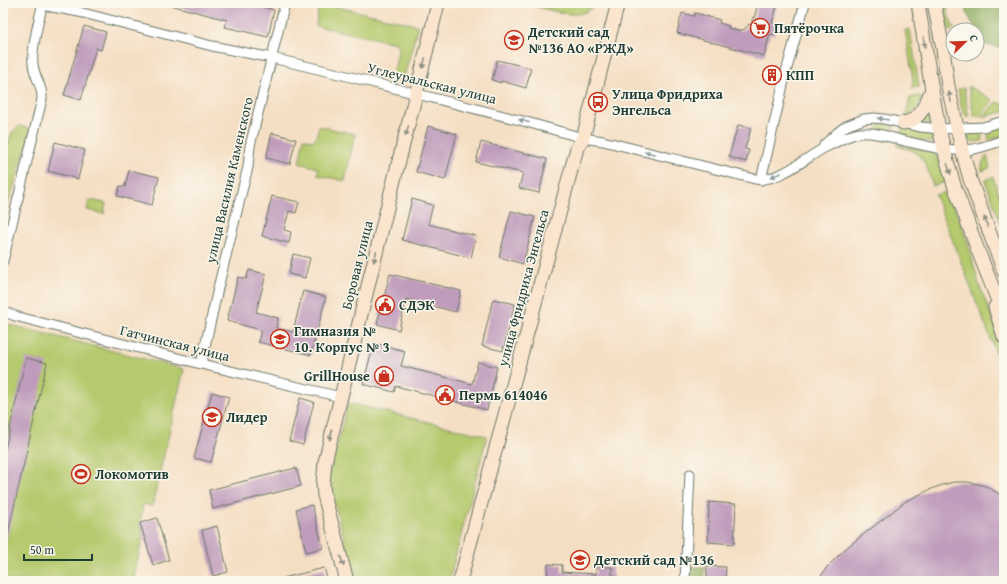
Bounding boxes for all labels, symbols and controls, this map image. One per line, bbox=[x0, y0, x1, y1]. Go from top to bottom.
supermarket icon: Пятёрочка bbox=[749, 17, 771, 39]
place label: Пятёрочка bbox=[774, 18, 845, 38]
place label: Детский сад №136 АО «РЖД» bbox=[527, 22, 634, 58]
north arrow bbox=[945, 22, 985, 62]
school or university icon: Детский сад №136 АО «РЖД» bbox=[503, 29, 525, 51]
text: С bbox=[966, 32, 983, 44]
one-way arrow bbox=[921, 35, 927, 48]
street label: Углеуральская улица bbox=[365, 57, 499, 109]
one-way arrow bbox=[421, 57, 427, 69]
building icon: КПП bbox=[761, 64, 783, 86]
place label: КПП bbox=[786, 65, 815, 85]
place label: Улица Фридриха Энгельса bbox=[612, 84, 724, 120]
bus stop icon: Улица Фридриха Энгельса bbox=[587, 91, 609, 113]
one-way arrow bbox=[947, 91, 953, 103]
street label: улица Василия Каменского bbox=[200, 95, 258, 266]
one-way arrow bbox=[877, 116, 889, 122]
one-way arrow bbox=[518, 118, 530, 124]
one-way arrow bbox=[403, 124, 409, 137]
one-way arrow bbox=[644, 149, 656, 155]
one-way arrow bbox=[946, 163, 952, 175]
one-way arrow bbox=[770, 172, 782, 179]
street label: улица Фридриха Энгельса bbox=[492, 207, 554, 370]
one-way arrow bbox=[982, 215, 988, 227]
street label: Боровая улица bbox=[336, 218, 378, 312]
one-way arrow bbox=[372, 251, 378, 263]
public building icon: СДЭК bbox=[374, 294, 396, 316]
place label: СДЭК bbox=[399, 295, 435, 315]
street label: Гатчинская улица bbox=[118, 320, 232, 366]
place label: Гимназия № 10. Корпус № 3 bbox=[294, 321, 390, 357]
school or university icon: Гимназия № 10. Корпус № 3 bbox=[269, 328, 291, 350]
shop icon: GrillHouse bbox=[373, 365, 395, 387]
place label: GrillHouse bbox=[304, 366, 370, 386]
public building icon: Пермь 614046 bbox=[434, 384, 456, 406]
place label: Пермь 614046 bbox=[459, 385, 548, 405]
school or university icon: Лидер bbox=[201, 406, 223, 428]
place label: Лидер bbox=[226, 407, 268, 427]
one-way arrow bbox=[328, 428, 334, 441]
sports icon: Локомотив bbox=[70, 463, 92, 485]
place label: Локомотив bbox=[95, 464, 169, 484]
scale bar bbox=[24, 536, 92, 562]
text: 50 m bbox=[30, 541, 54, 558]
school or university icon: Детский сад №136 bbox=[569, 549, 591, 571]
place label: Детский сад №136 bbox=[593, 550, 714, 570]
one-way arrow bbox=[339, 555, 345, 567]

